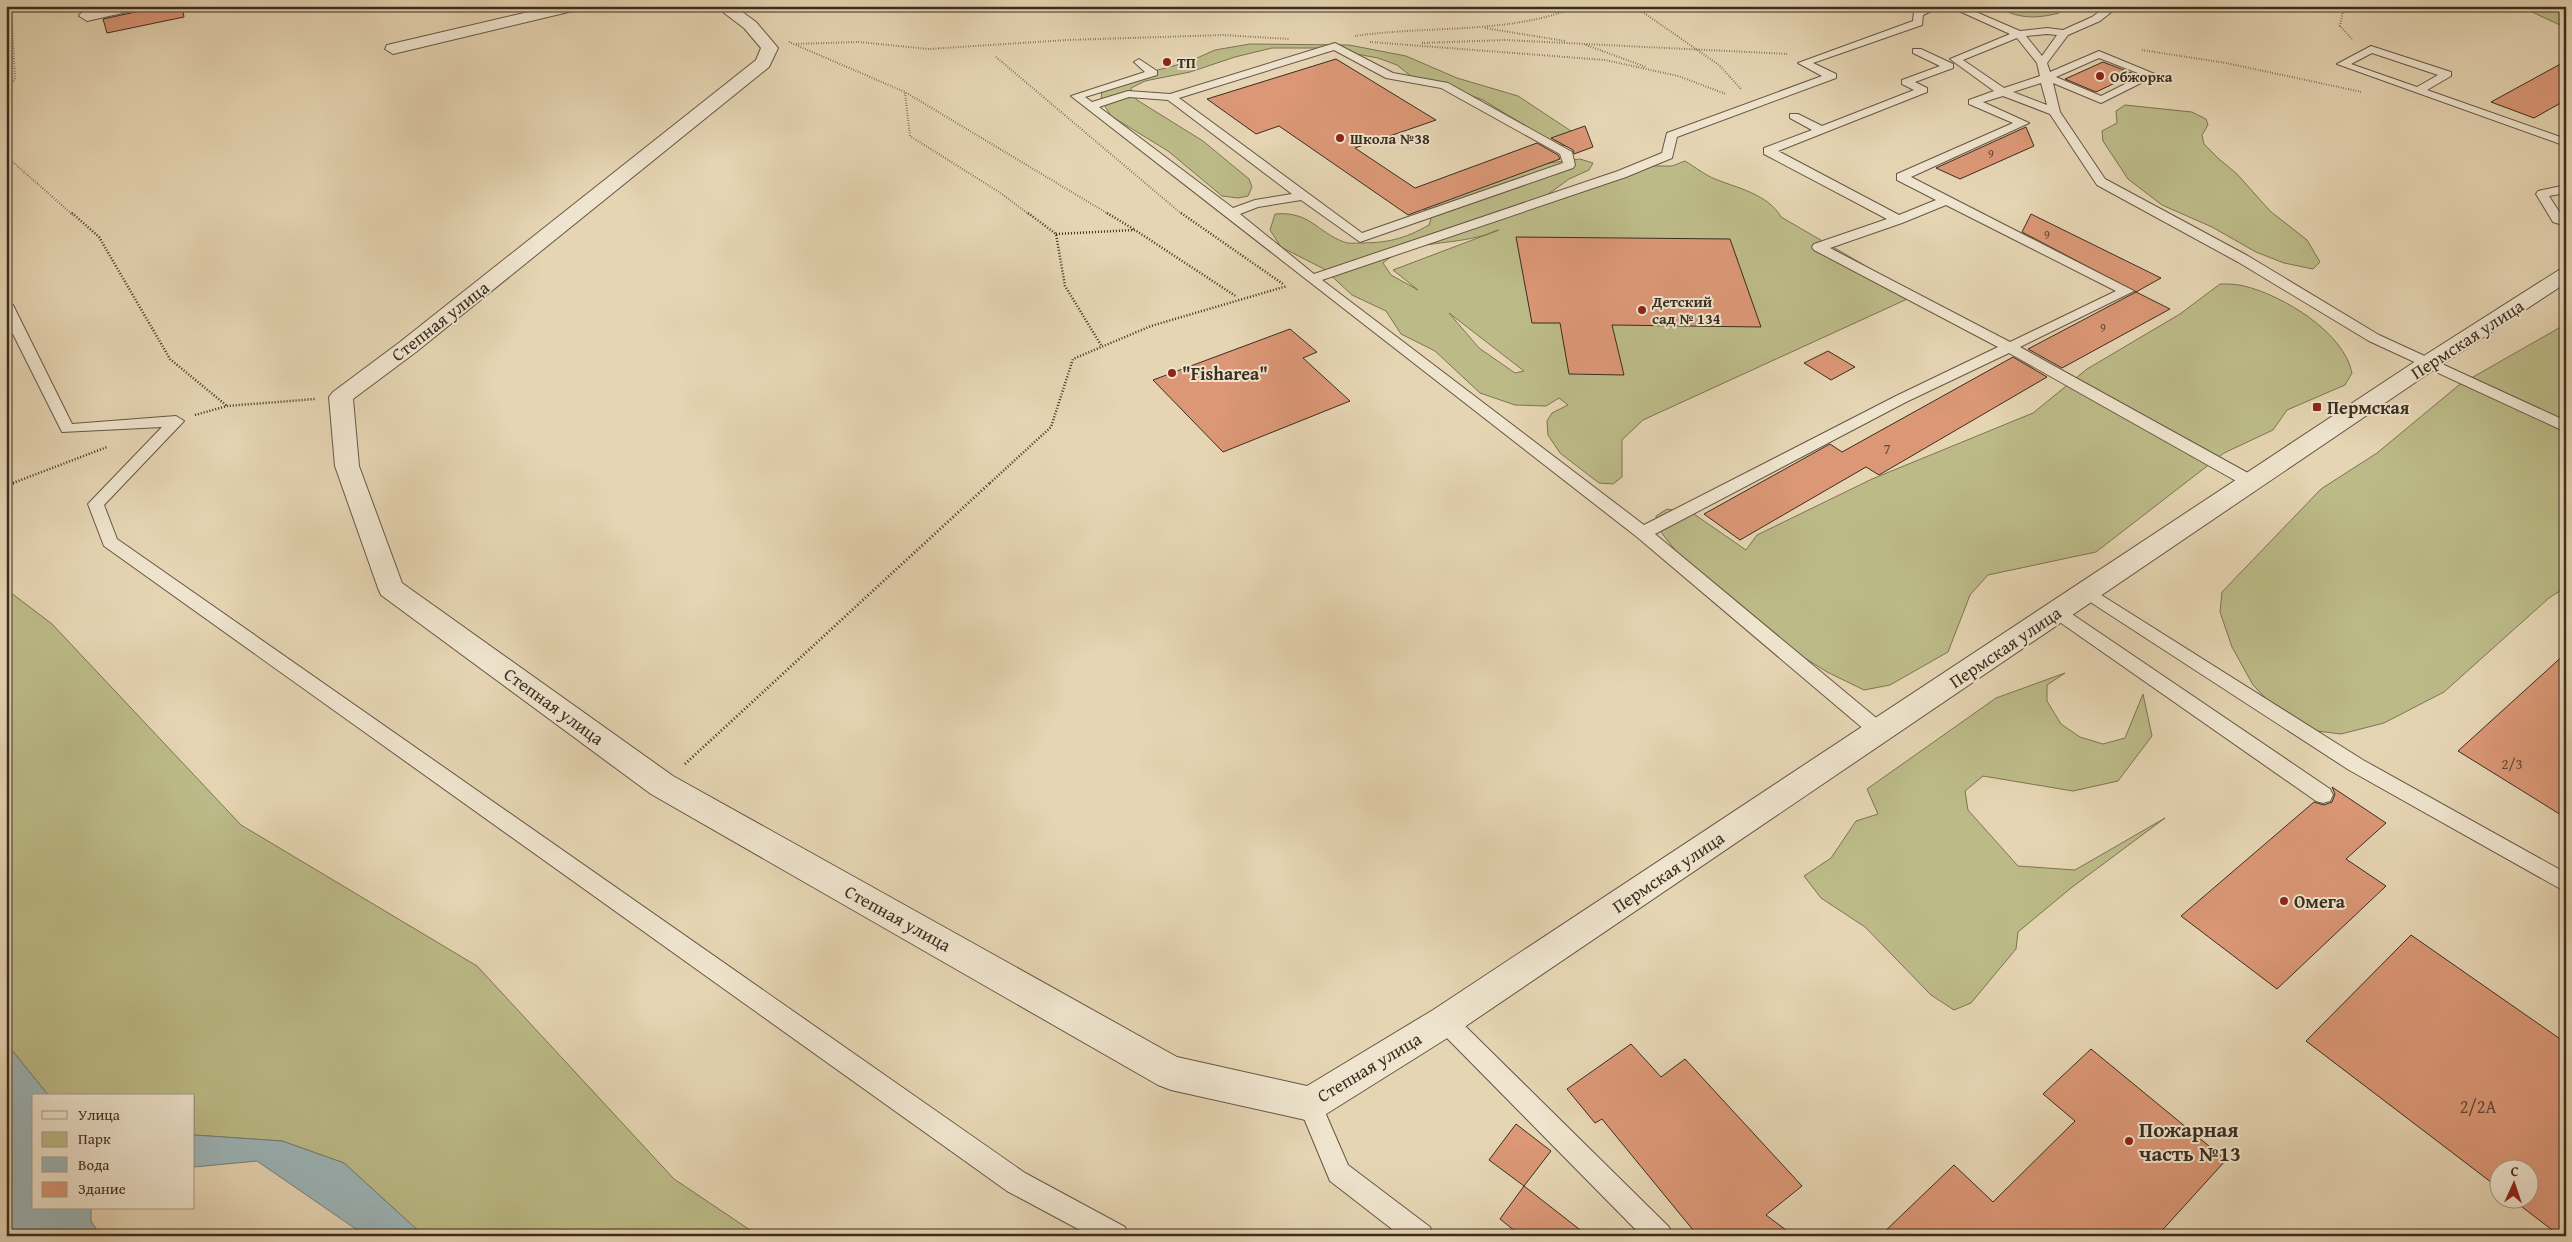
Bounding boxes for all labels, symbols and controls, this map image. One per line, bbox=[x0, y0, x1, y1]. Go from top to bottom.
place label: ТП bbox=[1177, 52, 1196, 73]
marker: ТП bbox=[1161, 56, 1173, 68]
place label: Обжорка bbox=[2110, 66, 2173, 87]
marker: Обжорка bbox=[2094, 70, 2106, 82]
place label: Школа №38 bbox=[1350, 128, 1430, 149]
marker: Школа №38 bbox=[1334, 132, 1346, 144]
house number: 9 bbox=[1988, 145, 1994, 162]
house number: 9 bbox=[2044, 226, 2050, 243]
street label: Степная улица bbox=[385, 274, 495, 368]
place label: Детский сад № 134 bbox=[1651, 291, 1721, 329]
street label: Пермская улица bbox=[2405, 292, 2529, 386]
marker: Детский сад № 134 bbox=[1636, 304, 1648, 316]
house number: 9 bbox=[2100, 319, 2106, 336]
place label: "Fisharea" bbox=[1182, 360, 1268, 387]
marker: "Fisharea" bbox=[1166, 367, 1178, 379]
place label: Пермская bbox=[2327, 394, 2410, 421]
marker: Пермская bbox=[2311, 401, 2323, 413]
house number: 7 bbox=[1883, 438, 1891, 459]
street label: Пермская улица bbox=[1943, 599, 2067, 695]
street label: Степная улица bbox=[498, 660, 610, 752]
house number: 2/3 bbox=[2501, 753, 2523, 774]
street label: Пермская улица bbox=[1606, 824, 1730, 920]
street label: Степная улица bbox=[840, 878, 956, 959]
place label: Омега bbox=[2294, 888, 2346, 915]
marker: Омега bbox=[2278, 895, 2290, 907]
street label: Степная улица bbox=[1312, 1025, 1427, 1109]
house number: 2/2А bbox=[2460, 1093, 2496, 1120]
legend bbox=[32, 1094, 195, 1210]
text: Улица bbox=[78, 1104, 121, 1125]
place label: Пожарная часть №13 bbox=[2139, 1114, 2241, 1169]
text: Парк bbox=[78, 1128, 111, 1149]
marker: Пожарная часть №13 bbox=[2123, 1135, 2135, 1147]
text: Вода bbox=[78, 1154, 110, 1175]
north arrow bbox=[2490, 1160, 2540, 1210]
text: С bbox=[2510, 1161, 2519, 1181]
text: Здание bbox=[78, 1178, 126, 1199]

